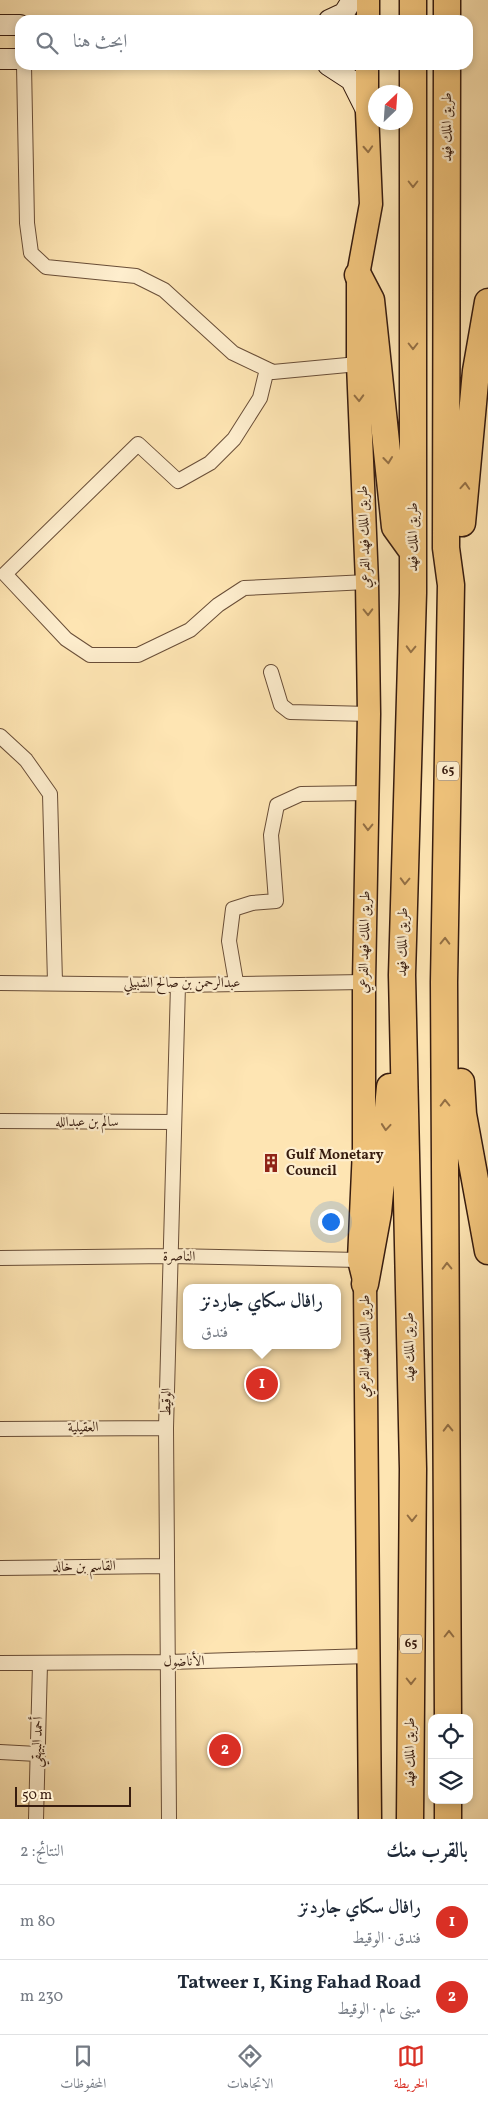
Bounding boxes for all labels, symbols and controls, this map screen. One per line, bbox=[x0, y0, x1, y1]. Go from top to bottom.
search box bbox=[15, 15, 473, 70]
icon: search bbox=[33, 29, 61, 57]
text: ابحث هنا bbox=[73, 29, 127, 55]
north arrow bbox=[368, 85, 413, 130]
street label: طريق الملك فهد bbox=[438, 92, 457, 162]
one-way arrow bbox=[363, 145, 374, 153]
one-way arrow bbox=[408, 180, 418, 188]
one-way arrow bbox=[408, 342, 418, 350]
one-way arrow bbox=[354, 394, 365, 402]
one-way arrow bbox=[382, 456, 393, 464]
one-way arrow bbox=[459, 481, 470, 489]
street label: طريق الملك فهد الفرعي bbox=[354, 485, 377, 589]
street label: طريق الملك فهد bbox=[404, 502, 423, 572]
one-way arrow bbox=[363, 609, 373, 617]
one-way arrow bbox=[406, 645, 416, 653]
road number: 65 bbox=[437, 761, 459, 780]
one-way arrow bbox=[362, 824, 373, 832]
one-way arrow bbox=[399, 877, 410, 885]
street label: طريق الملك فهد الفرعي bbox=[355, 890, 376, 994]
street label: طريق الملك فهد bbox=[393, 907, 413, 977]
one-way arrow bbox=[440, 937, 450, 944]
street label: عبدالرحمن بن صالح الشبيلي bbox=[124, 974, 240, 995]
one-way arrow bbox=[440, 1099, 450, 1107]
street label: سالم بن عبدالله bbox=[55, 1113, 119, 1134]
one-way arrow bbox=[381, 1124, 392, 1132]
place label: Gulf Monetary Council bbox=[286, 1146, 384, 1181]
building icon: Gulf Monetary Council bbox=[260, 1152, 282, 1174]
your location bbox=[318, 1209, 344, 1235]
street label: الناصرة bbox=[163, 1247, 195, 1267]
one-way arrow bbox=[442, 1262, 452, 1270]
popup bbox=[183, 1284, 341, 1349]
text: رافال سكاي جاردنز bbox=[201, 1289, 323, 1315]
street label: طريق الملك فهد الفرعي bbox=[356, 1294, 376, 1397]
street label: طريق الملك فهد bbox=[400, 1312, 420, 1382]
text: فندق bbox=[201, 1322, 228, 1344]
pin: 1 bbox=[246, 1365, 278, 1403]
street label: الوقيط bbox=[157, 1388, 177, 1416]
street label: العقيلية bbox=[67, 1418, 99, 1438]
one-way arrow bbox=[443, 1424, 453, 1432]
one-way arrow bbox=[407, 1514, 417, 1522]
street label: القاسم بن خالد bbox=[52, 1557, 116, 1580]
one-way arrow bbox=[444, 1630, 454, 1638]
road number: 65 bbox=[400, 1635, 422, 1654]
street label: الأناضول bbox=[163, 1650, 205, 1672]
one-way arrow bbox=[406, 1677, 416, 1685]
map controls bbox=[428, 1714, 473, 1804]
button: locate bbox=[428, 1714, 473, 1759]
street label: أحمد البيهقي bbox=[26, 1715, 51, 1768]
street label: طريق الملك فهد bbox=[401, 1717, 420, 1787]
pin: 2 bbox=[209, 1731, 241, 1769]
button: layers bbox=[428, 1759, 473, 1804]
scale bar bbox=[15, 1784, 131, 1807]
text: 50 m bbox=[22, 1786, 52, 1805]
text: بالقرب منك bbox=[386, 1837, 468, 1866]
text: النتائج: 2 bbox=[20, 1841, 64, 1863]
text: رافال سكاي جاردنز bbox=[299, 1895, 421, 1921]
text: 80 m bbox=[20, 1911, 55, 1933]
text: 1 bbox=[449, 1911, 455, 1933]
text: فندق · الوقيط bbox=[352, 1928, 421, 1950]
text: Tatweer 1, King Fahad Road bbox=[177, 1970, 421, 1996]
text: 230 m bbox=[20, 1986, 63, 2008]
text: 2 bbox=[448, 1986, 456, 2008]
text: مبنى عام · الوقيط bbox=[337, 1999, 421, 2021]
tab: المحفوظات bbox=[60, 2042, 106, 2097]
tab: الاتجاهات bbox=[227, 2042, 273, 2097]
tab: الخريطة bbox=[394, 2042, 428, 2097]

